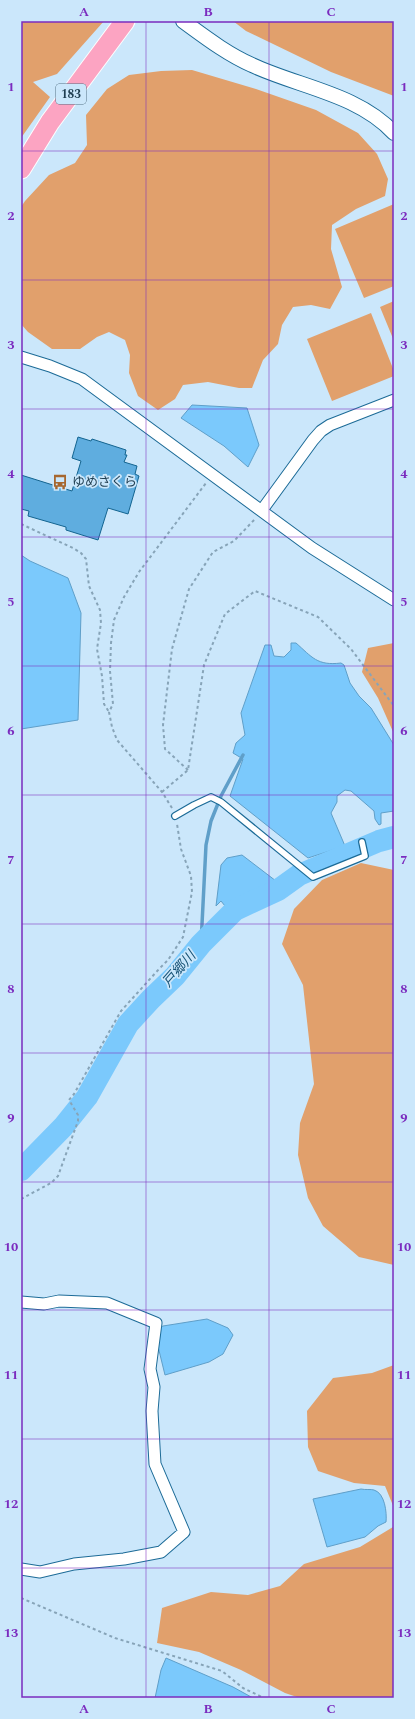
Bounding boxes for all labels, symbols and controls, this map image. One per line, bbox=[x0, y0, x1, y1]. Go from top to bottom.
text: A bbox=[79, 2, 89, 22]
text: B bbox=[203, 2, 213, 22]
text: C bbox=[326, 2, 336, 22]
text: 1 bbox=[7, 77, 15, 97]
text: 1 bbox=[400, 77, 408, 97]
road number: 183 bbox=[56, 84, 86, 104]
text: 2 bbox=[7, 206, 15, 226]
text: 2 bbox=[400, 206, 408, 226]
text: 3 bbox=[7, 335, 15, 355]
text: 3 bbox=[400, 335, 408, 355]
text: 4 bbox=[7, 464, 15, 484]
text: 4 bbox=[400, 464, 408, 484]
place label: ゆめさくら bbox=[72, 472, 137, 492]
bus stop icon: ゆめさくら bbox=[51, 473, 69, 491]
text: 5 bbox=[7, 592, 15, 612]
text: 5 bbox=[400, 592, 408, 612]
text: 6 bbox=[7, 721, 15, 741]
text: 6 bbox=[400, 721, 408, 741]
text: 7 bbox=[7, 850, 15, 870]
text: 7 bbox=[400, 850, 408, 870]
water label: 戸郷川 bbox=[157, 945, 202, 992]
text: 8 bbox=[7, 979, 15, 999]
text: 8 bbox=[400, 979, 408, 999]
text: 9 bbox=[7, 1108, 15, 1128]
text: 9 bbox=[400, 1108, 408, 1128]
text: 10 bbox=[4, 1237, 18, 1257]
text: 10 bbox=[397, 1237, 411, 1257]
text: 11 bbox=[4, 1365, 18, 1385]
text: 11 bbox=[397, 1365, 411, 1385]
text: 12 bbox=[4, 1494, 18, 1514]
text: 12 bbox=[397, 1494, 411, 1514]
text: 13 bbox=[4, 1623, 18, 1643]
text: 13 bbox=[397, 1623, 411, 1643]
text: A bbox=[79, 1699, 89, 1719]
text: B bbox=[203, 1699, 213, 1719]
text: C bbox=[326, 1699, 336, 1719]

